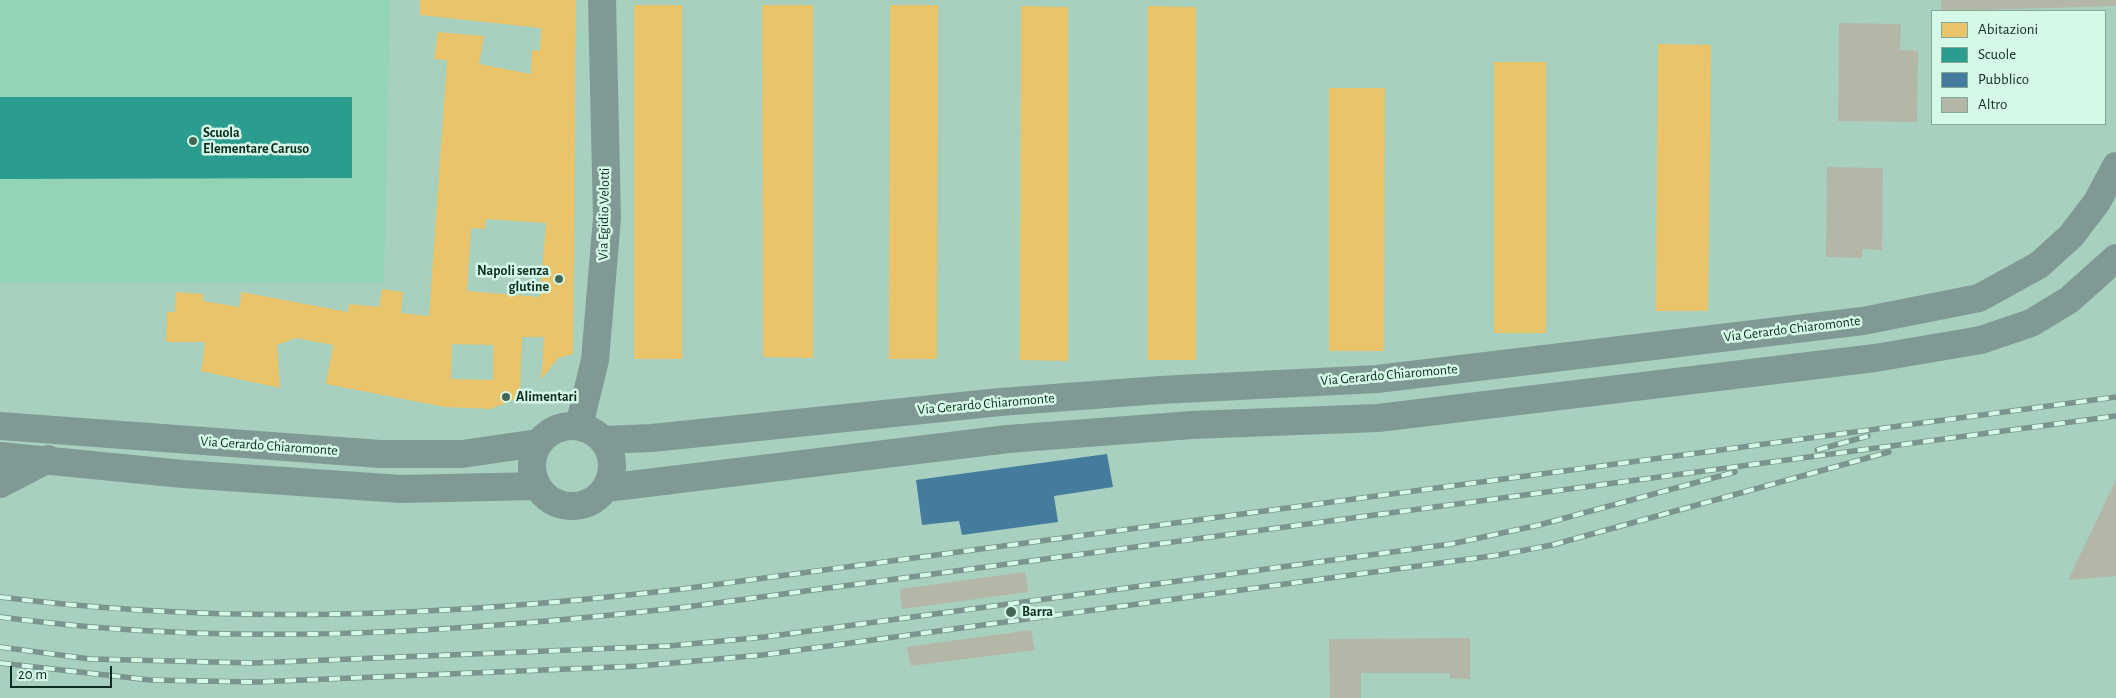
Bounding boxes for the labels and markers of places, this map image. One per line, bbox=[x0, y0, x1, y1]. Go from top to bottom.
place label: Scuola Elementare Caruso bbox=[203, 125, 309, 158]
marker: Scuola Elementare Caruso bbox=[187, 135, 199, 147]
place label: Napoli senza glutine bbox=[477, 263, 549, 296]
marker: Napoli senza glutine bbox=[553, 273, 565, 285]
place label: Alimentari bbox=[516, 389, 577, 405]
marker: Alimentari bbox=[500, 391, 512, 403]
place label: Barra bbox=[1022, 604, 1053, 620]
marker: Barra bbox=[1004, 605, 1018, 619]

